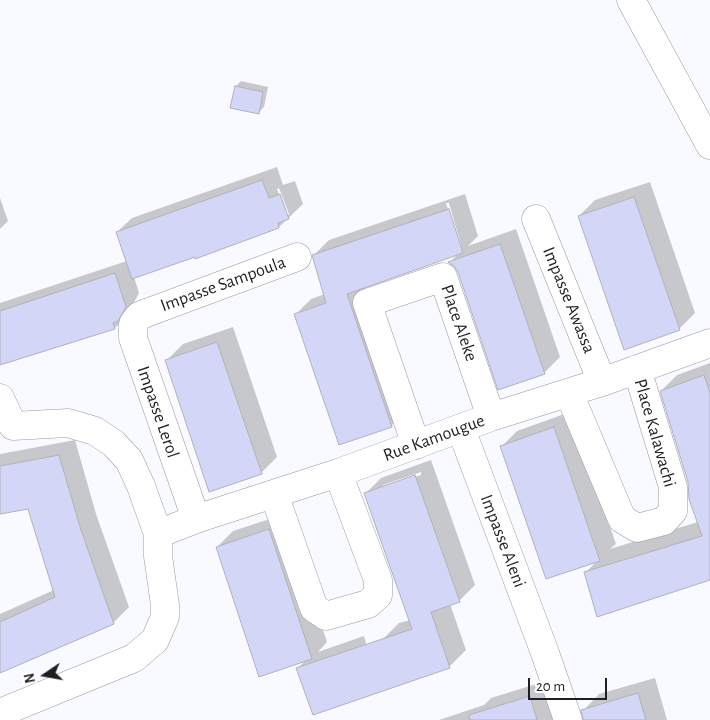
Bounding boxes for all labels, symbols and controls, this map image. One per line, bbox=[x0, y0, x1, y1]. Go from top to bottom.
street label: Impasse Awassa bbox=[538, 244, 600, 356]
street label: Impasse Sampoula bbox=[157, 251, 289, 317]
street label: Place Aleke bbox=[436, 282, 482, 364]
street label: Impasse Lerol bbox=[132, 363, 184, 461]
street label: Place Kalawachi bbox=[629, 376, 681, 490]
street label: Rue Kamougue bbox=[380, 410, 488, 466]
street label: Impasse Aleni bbox=[475, 491, 531, 591]
north arrow bbox=[20, 650, 70, 700]
scale bar bbox=[530, 668, 609, 700]
text: N bbox=[22, 672, 38, 684]
text: 20 m bbox=[536, 679, 565, 694]

